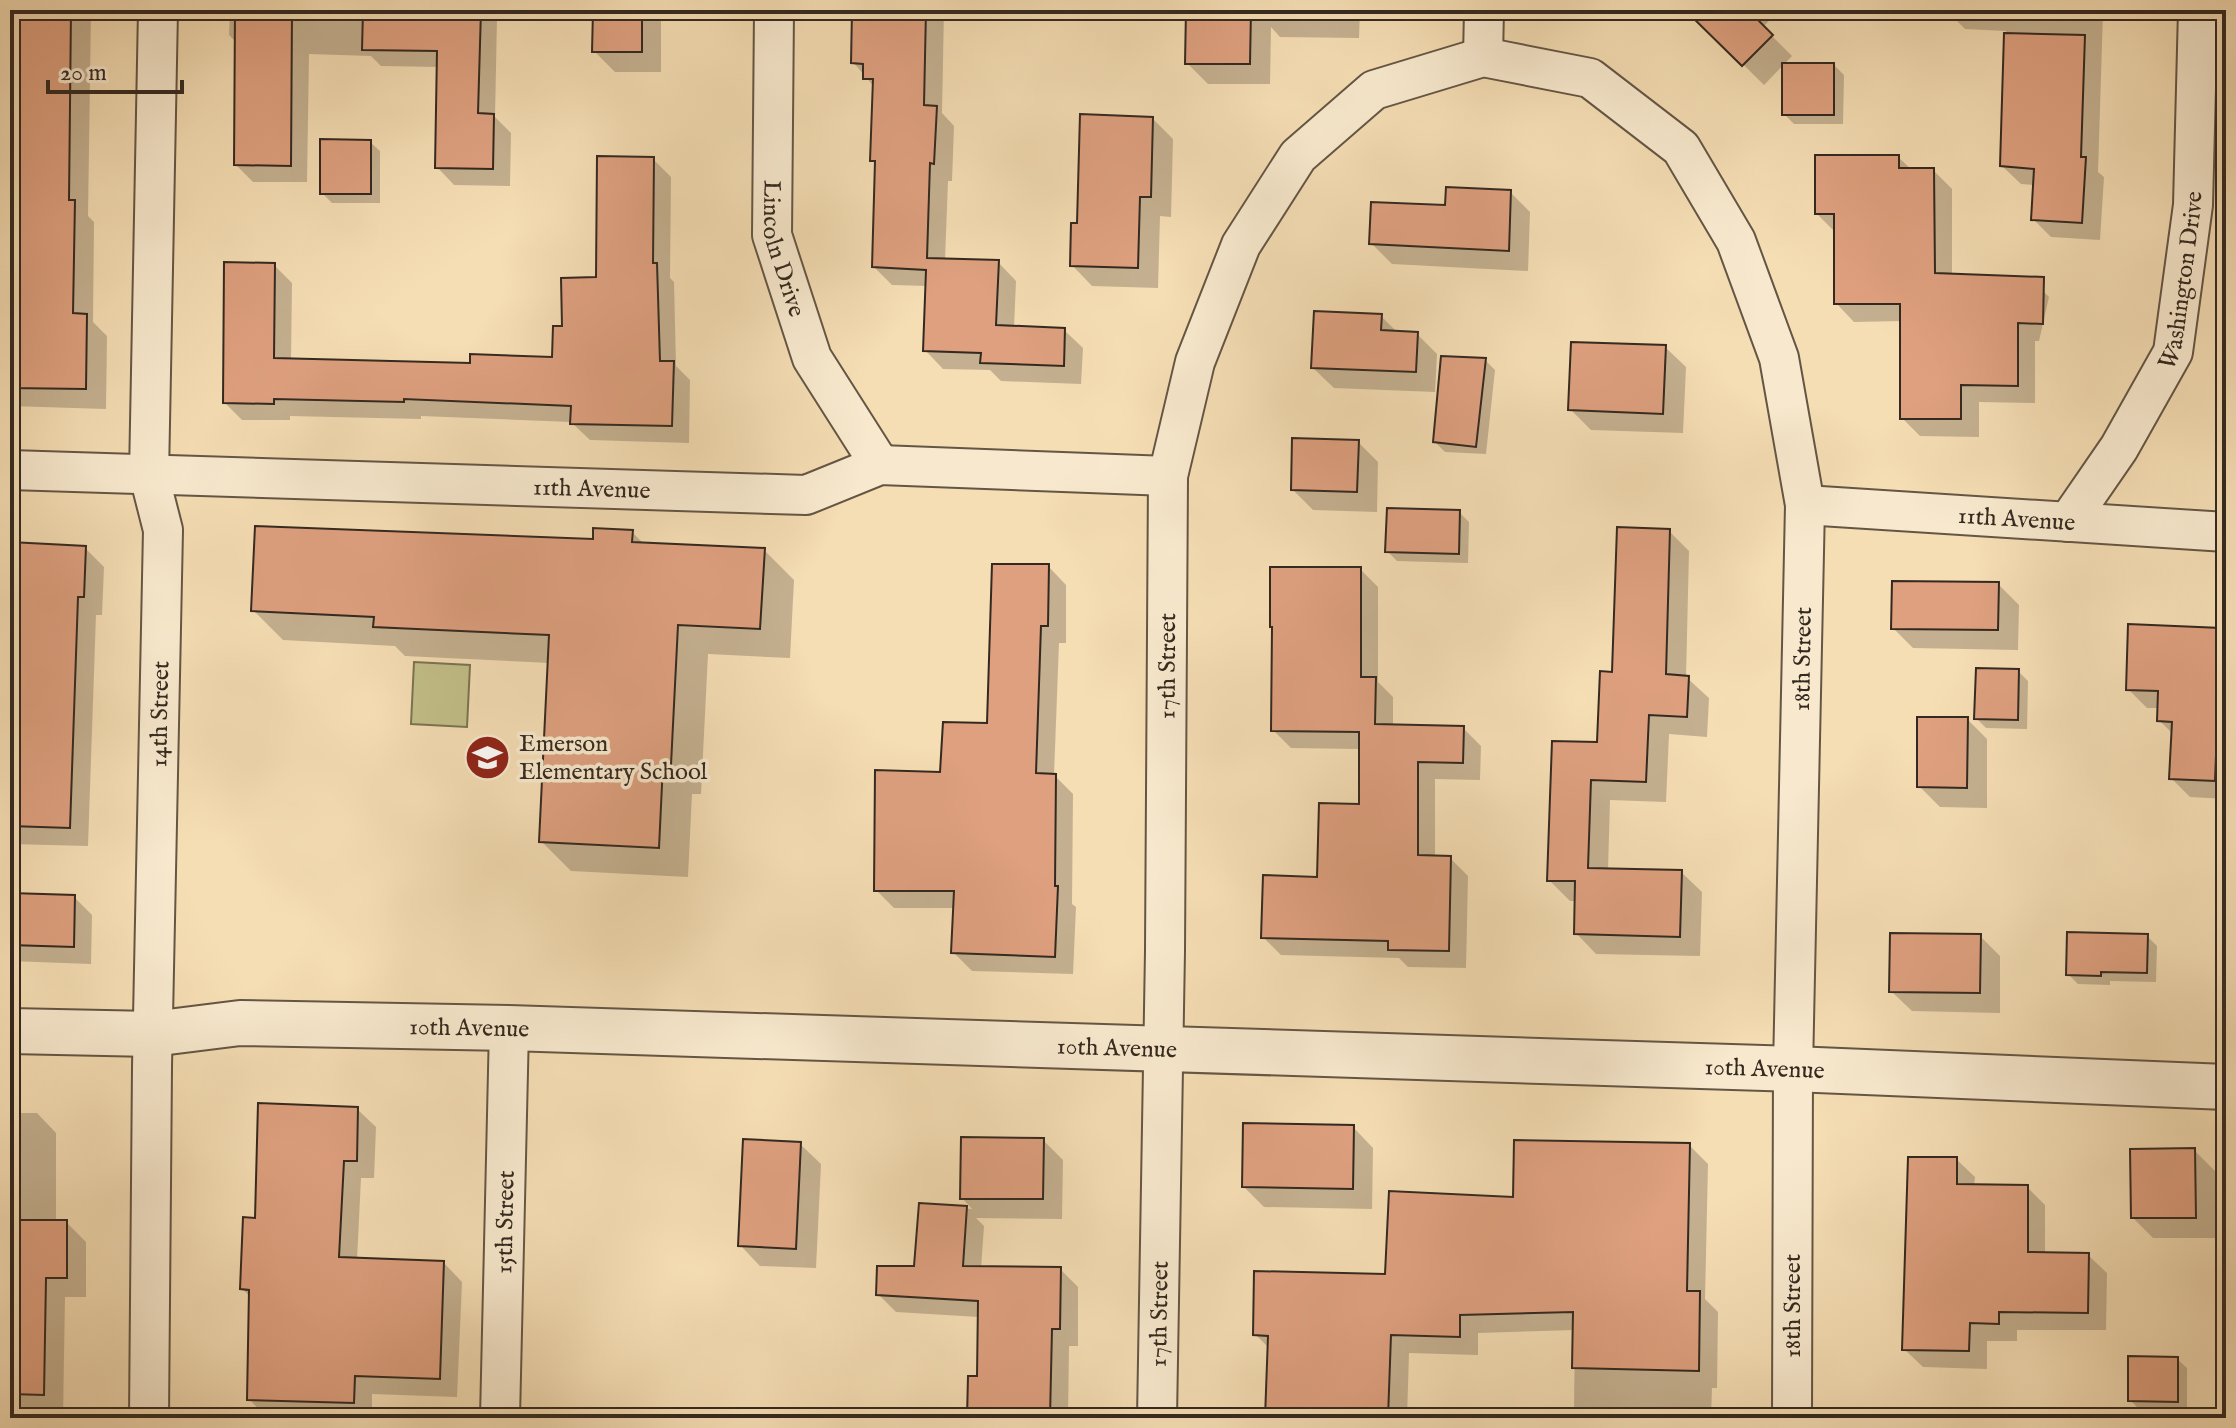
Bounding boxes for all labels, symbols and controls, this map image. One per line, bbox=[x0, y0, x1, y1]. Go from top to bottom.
scale bar bbox=[48, 44, 182, 94]
text: 20 m bbox=[60, 58, 107, 89]
street label: Lincoln Drive bbox=[755, 180, 812, 321]
street label: Washington Drive bbox=[2152, 191, 2210, 376]
street label: 11th Avenue bbox=[532, 472, 651, 507]
street label: 11th Avenue bbox=[1957, 501, 2076, 539]
street label: 18th Street bbox=[1787, 607, 1820, 711]
street label: 17th Street bbox=[1152, 613, 1184, 719]
street label: 14th Street bbox=[144, 660, 177, 768]
place label: Emerson Elementary School bbox=[519, 729, 708, 788]
school or university icon: Emerson Elementary School bbox=[464, 733, 512, 781]
street label: 10th Avenue bbox=[409, 1012, 530, 1046]
street label: 10th Avenue bbox=[1056, 1032, 1177, 1066]
street label: 10th Avenue bbox=[1704, 1052, 1825, 1087]
street label: 15th Street bbox=[489, 1170, 523, 1274]
street label: 18th Street bbox=[1778, 1254, 1809, 1358]
street label: 17th Street bbox=[1144, 1261, 1177, 1367]

